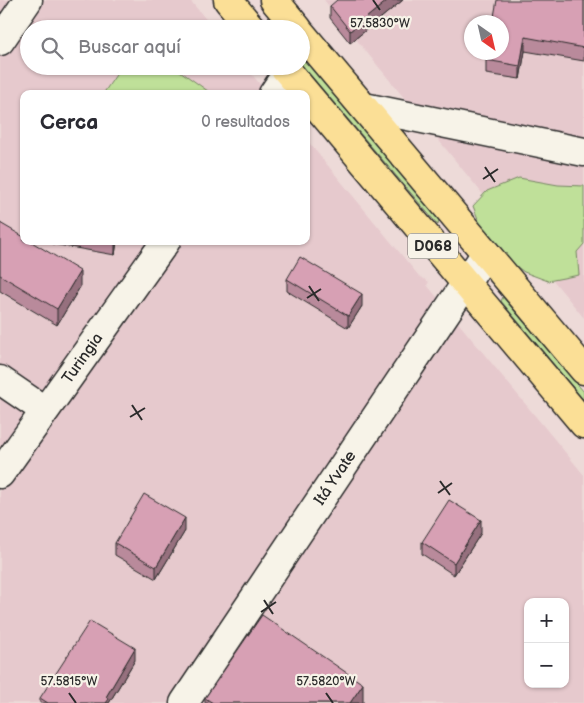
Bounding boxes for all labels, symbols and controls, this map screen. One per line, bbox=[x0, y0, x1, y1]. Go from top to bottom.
north arrow bbox=[464, 15, 509, 60]
text: 57.5830°W bbox=[350, 16, 410, 31]
search box bbox=[20, 20, 310, 75]
icon: search bbox=[38, 34, 66, 62]
text: Buscar aquí bbox=[78, 36, 181, 59]
text: Cerca bbox=[40, 110, 98, 135]
text: 0 resultados bbox=[201, 113, 290, 132]
road number: D068 bbox=[408, 234, 458, 258]
street label: Turingia bbox=[58, 329, 107, 387]
street label: Itá Yvate bbox=[310, 447, 360, 509]
map controls bbox=[524, 598, 569, 688]
button: + bbox=[524, 598, 569, 643]
button: − bbox=[524, 643, 569, 688]
text: 57.5815°W bbox=[41, 674, 97, 689]
text: 57.5820°W bbox=[296, 674, 356, 689]

